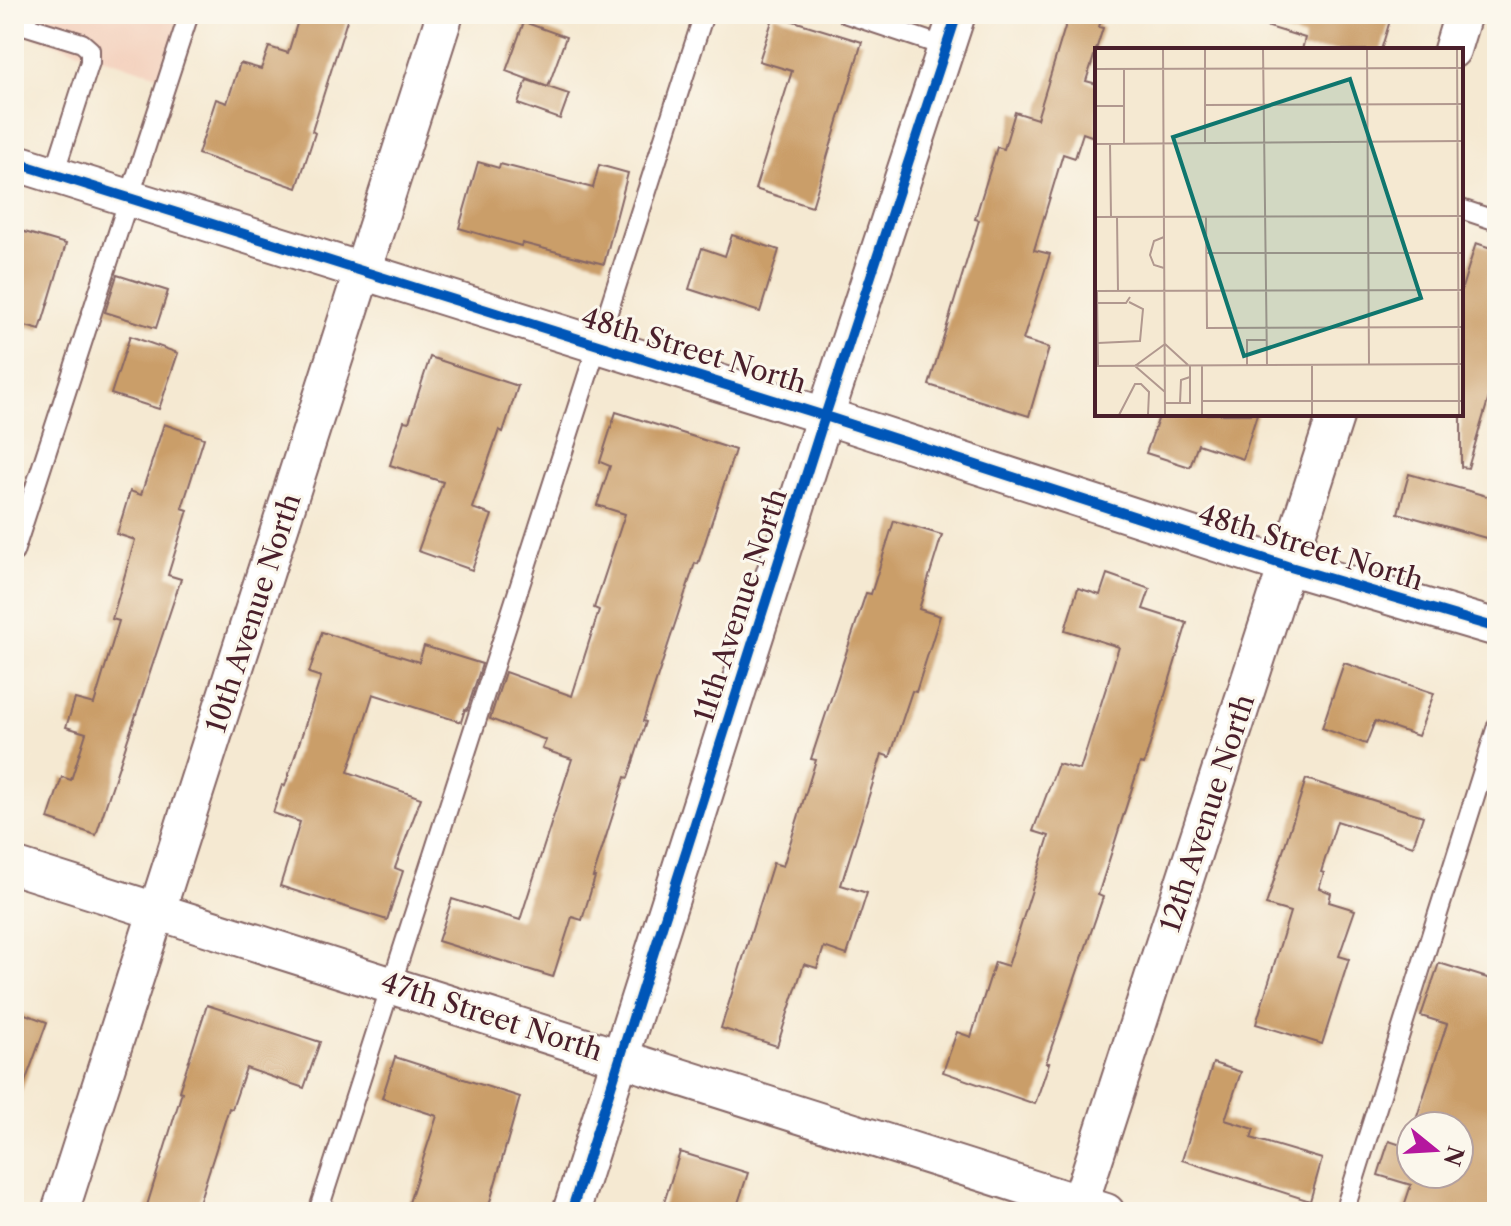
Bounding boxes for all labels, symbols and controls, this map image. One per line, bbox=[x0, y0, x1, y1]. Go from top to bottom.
inset map bbox=[1095, 48, 1463, 416]
street label: 48th Street North bbox=[577, 300, 811, 400]
street label: 11th Avenue North bbox=[686, 484, 794, 726]
street label: 10th Avenue North bbox=[198, 489, 308, 737]
street label: 48th Street North bbox=[1194, 497, 1428, 597]
street label: 12th Avenue North bbox=[1153, 690, 1261, 936]
street label: 47th Street North bbox=[377, 964, 607, 1068]
north arrow bbox=[1395, 1110, 1475, 1190]
text: N bbox=[1438, 1143, 1469, 1169]

